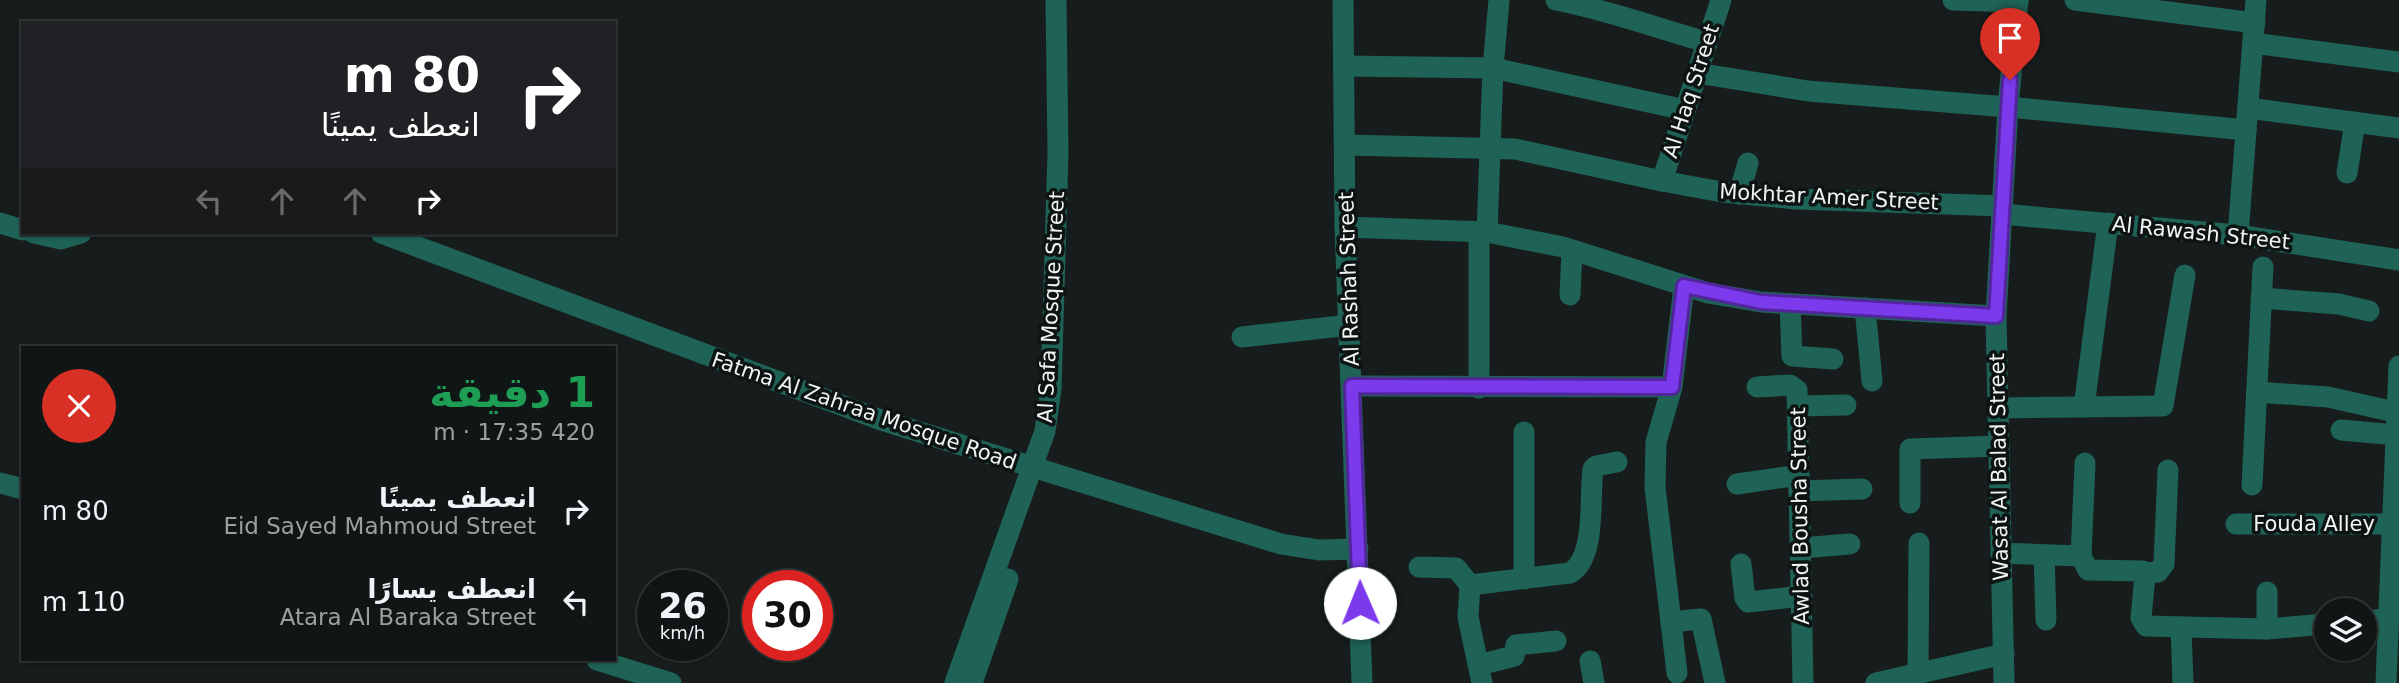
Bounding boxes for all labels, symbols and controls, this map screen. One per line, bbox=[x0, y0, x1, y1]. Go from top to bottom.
pin bbox=[1980, 8, 2040, 80]
icon: arrive bbox=[1991, 19, 2029, 57]
street label: Al Haq Street bbox=[1658, 21, 1724, 161]
text: 80 m bbox=[344, 47, 480, 104]
icon: right bbox=[504, 49, 595, 140]
text: انعطف يمينًا bbox=[321, 106, 480, 144]
street label: Mokhtar Amer Street bbox=[1719, 179, 1939, 215]
icon: left bbox=[190, 182, 228, 220]
icon: ahead bbox=[263, 182, 301, 220]
icon: ahead bbox=[336, 182, 374, 220]
icon: right bbox=[409, 182, 447, 220]
street label: Al Safa Mosque Street bbox=[1033, 191, 1069, 423]
street label: Al Rashah Street bbox=[1334, 191, 1364, 367]
street label: Al Rawash Street bbox=[2111, 212, 2291, 254]
street label: Fatma Al Zahraa Mosque Road bbox=[709, 347, 1019, 475]
street label: Wasat Al Balad Street bbox=[1985, 353, 2013, 581]
text: 1 دقيقة bbox=[429, 368, 595, 417]
button: close bbox=[42, 369, 116, 443]
street label: Awlad Bousha Street bbox=[1786, 407, 1814, 625]
text: 420 m · 17:35 bbox=[433, 419, 595, 445]
text: انعطف يمينًا bbox=[379, 483, 536, 513]
icon: right bbox=[557, 492, 595, 530]
text: 80 m bbox=[42, 496, 109, 526]
street label: Fouda Alley bbox=[2253, 512, 2375, 536]
text: Eid Sayed Mahmoud Street bbox=[223, 513, 536, 539]
position arrow bbox=[1323, 566, 1397, 640]
speed limit sign: 30 bbox=[742, 570, 833, 661]
text: انعطف يسارًا bbox=[367, 574, 536, 604]
icon: left bbox=[557, 583, 595, 621]
text: 26 bbox=[658, 586, 707, 626]
text: 110 m bbox=[42, 587, 125, 617]
map controls bbox=[2314, 598, 2377, 661]
button: layers bbox=[2314, 598, 2377, 661]
text: Atara Al Baraka Street bbox=[280, 604, 536, 630]
text: km/h bbox=[660, 622, 705, 643]

